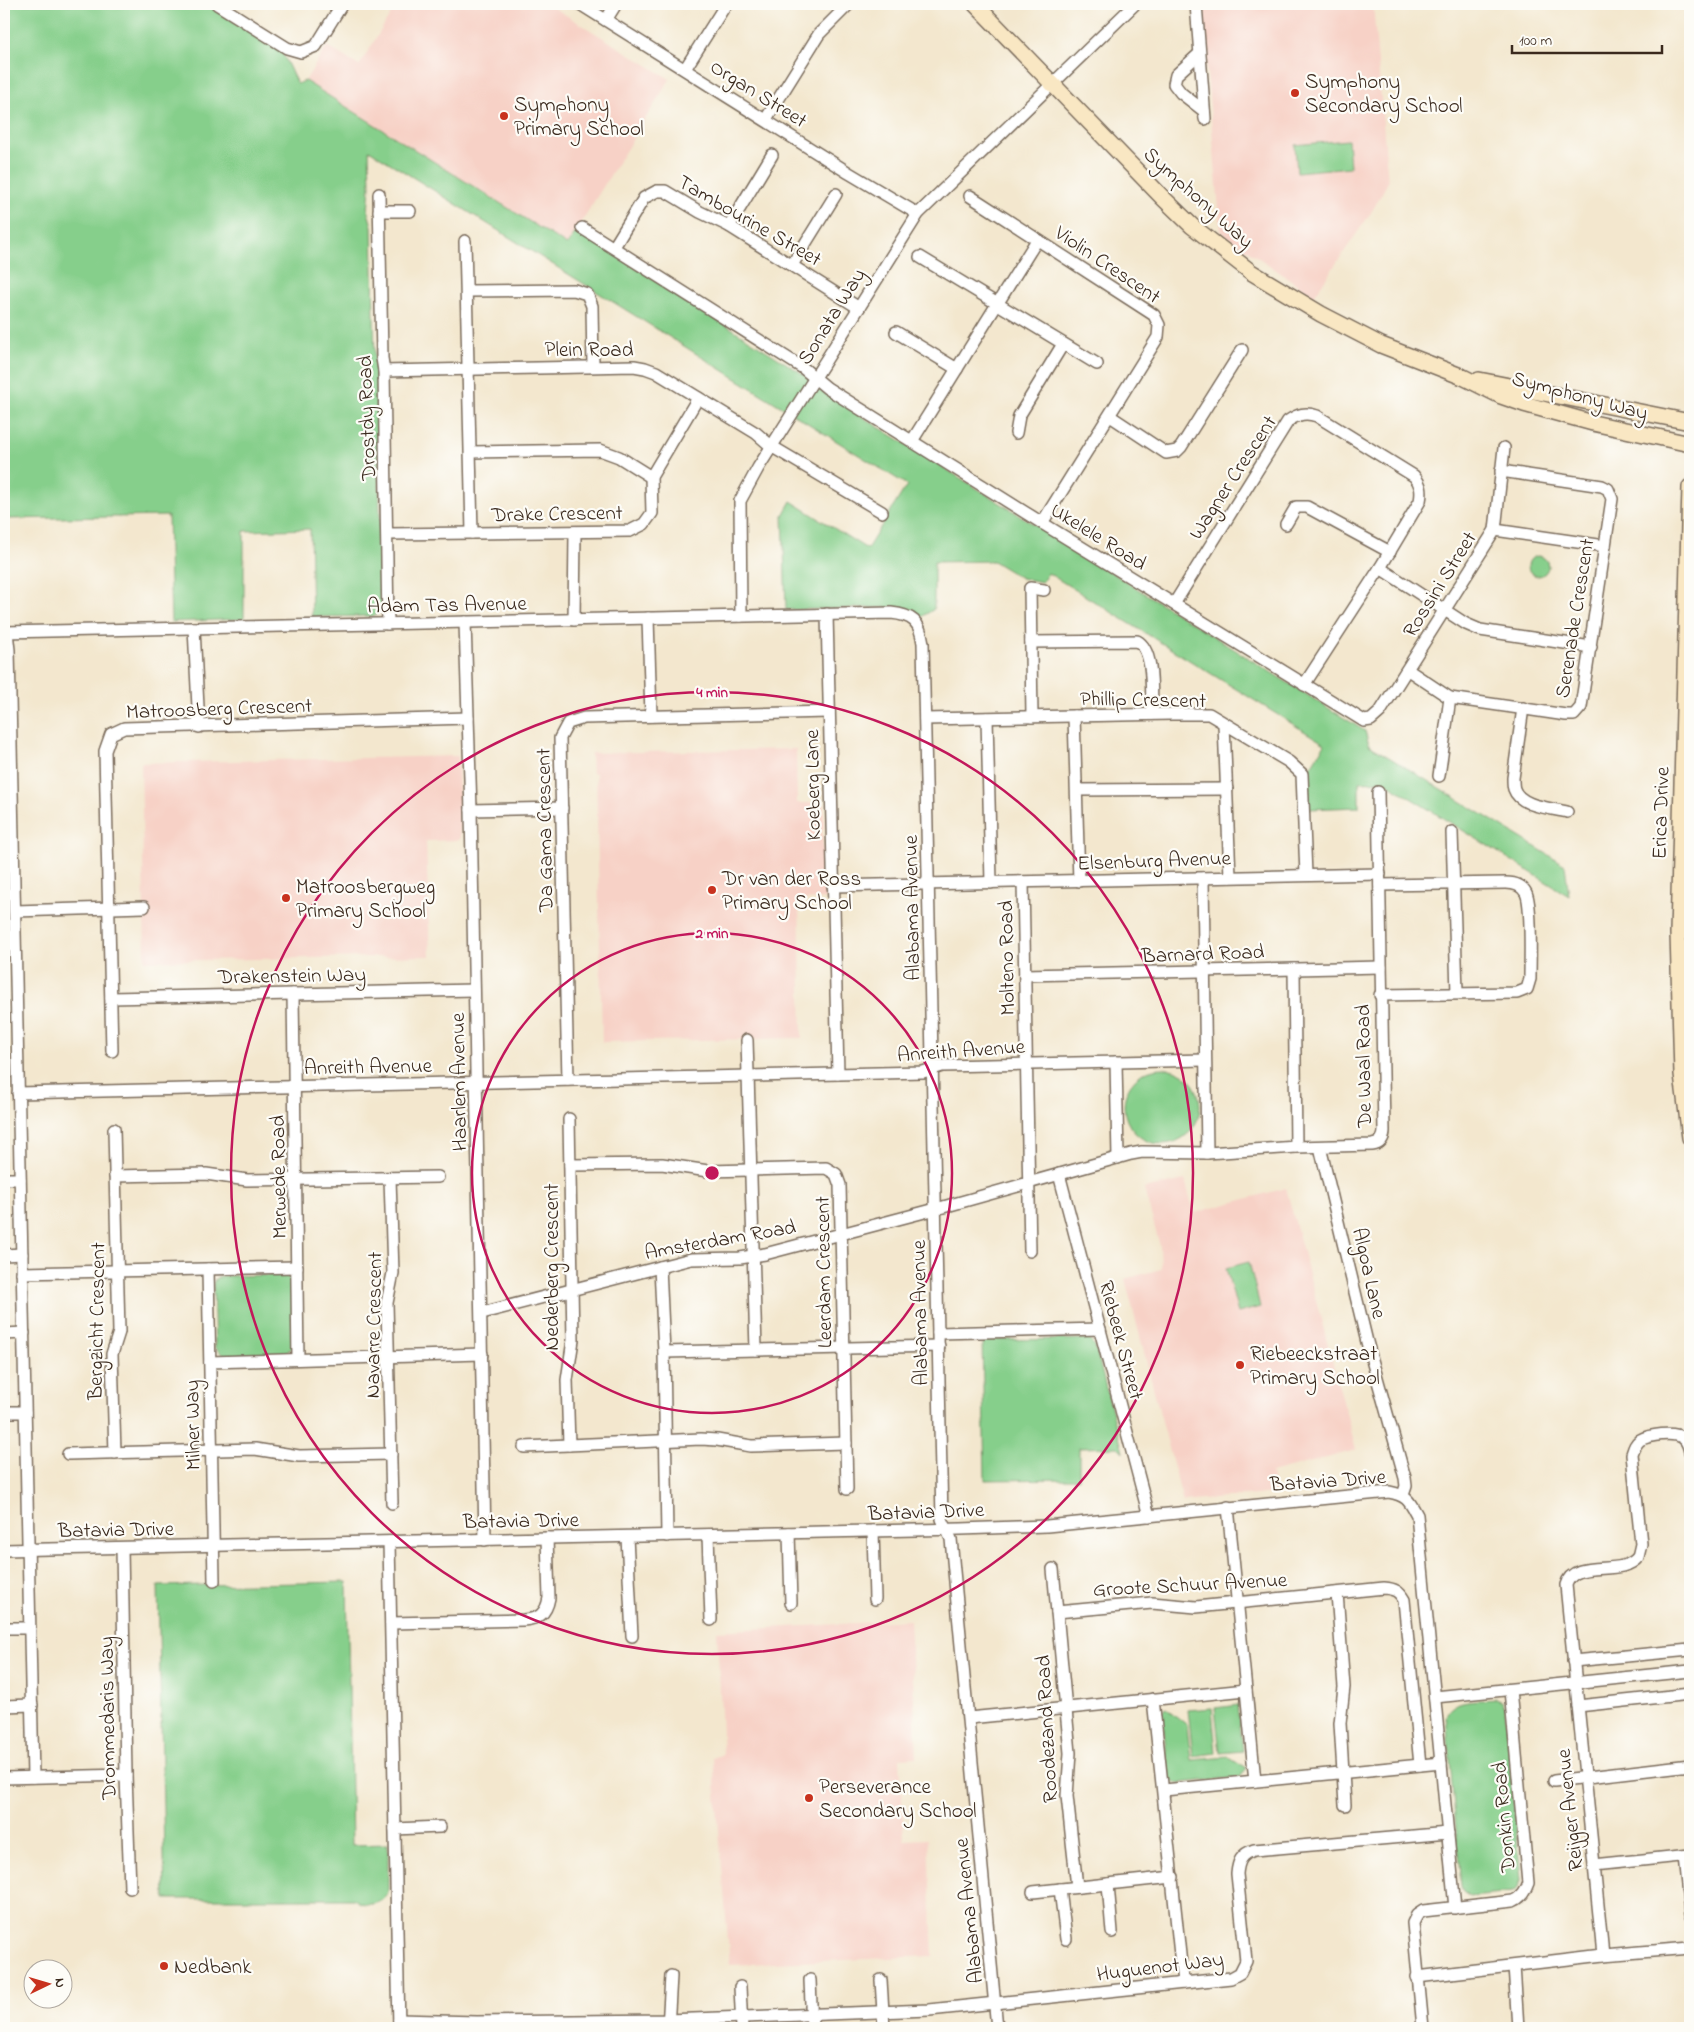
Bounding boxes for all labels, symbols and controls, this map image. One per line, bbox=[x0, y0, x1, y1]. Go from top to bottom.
scale bar bbox=[1512, 22, 1662, 54]
text: 100 m bbox=[1519, 30, 1552, 52]
street label: Organ Street bbox=[702, 53, 812, 138]
place label: Symphony Secondary School bbox=[1305, 68, 1463, 124]
marker: Symphony Secondary School bbox=[1289, 87, 1301, 99]
place label: Symphony Primary School bbox=[514, 91, 644, 147]
marker: Symphony Primary School bbox=[498, 110, 510, 122]
street label: Symphony Way bbox=[1134, 141, 1260, 258]
street label: Tambourine Street bbox=[671, 168, 827, 275]
street label: Violin Crescent bbox=[1047, 219, 1166, 312]
street label: Sonata Way bbox=[791, 263, 876, 372]
street label: Plein Road bbox=[545, 336, 634, 366]
street label: Drostdy Road bbox=[351, 355, 387, 482]
street label: Symphony Way bbox=[1508, 364, 1651, 431]
street label: Wagner Crescent bbox=[1182, 410, 1287, 547]
street label: Ukelele Road bbox=[1044, 496, 1152, 579]
street label: Drake Crescent bbox=[490, 499, 623, 531]
street label: Rossini Street bbox=[1396, 526, 1485, 644]
street label: Serenade Crescent bbox=[1549, 536, 1603, 700]
street label: Adam Tas Avenue bbox=[367, 590, 528, 622]
text: 4 min bbox=[695, 682, 728, 704]
street label: Phillip Crescent bbox=[1079, 685, 1206, 717]
street label: Matroosberg Crescent bbox=[126, 692, 313, 730]
street label: Koeberg Lane bbox=[798, 729, 832, 841]
street label: Da Gama Crescent bbox=[530, 748, 562, 913]
street label: Erica Drive bbox=[1645, 766, 1679, 860]
street label: Alabama Avenue bbox=[897, 834, 929, 981]
street label: Elsenburg Avenue bbox=[1077, 844, 1232, 882]
place label: Dr van der Ross Primary School bbox=[721, 865, 861, 921]
place label: Matroosbergweg Primary School bbox=[296, 873, 435, 929]
marker: Dr van der Ross Primary School bbox=[706, 884, 718, 896]
marker: Matroosbergweg Primary School bbox=[280, 892, 292, 904]
street label: Molteno Road bbox=[992, 900, 1024, 1016]
text: 2 min bbox=[695, 923, 729, 945]
street label: Barnard Road bbox=[1140, 938, 1265, 972]
street label: Drakenstein Way bbox=[217, 961, 366, 995]
street label: De Waal Road bbox=[1349, 1004, 1381, 1129]
street label: Haarlem Avenue bbox=[444, 1012, 476, 1152]
street label: Anreith Avenue bbox=[896, 1033, 1027, 1071]
street label: Anreith Avenue bbox=[304, 1052, 433, 1084]
street label: Merwede Road bbox=[264, 1115, 296, 1239]
centre of rings bbox=[703, 1164, 721, 1182]
street label: Nederberg Crescent bbox=[538, 1183, 570, 1351]
street label: Leerdam Crescent bbox=[809, 1196, 841, 1348]
street label: Amsterdam Road bbox=[642, 1213, 799, 1269]
street label: Algoa Lane bbox=[1341, 1225, 1393, 1323]
street label: Alabama Avenue bbox=[905, 1239, 937, 1386]
street label: Bergzicht Crescent bbox=[82, 1242, 116, 1401]
street label: Navarre Crescent bbox=[359, 1251, 391, 1399]
street label: Riebeek Street bbox=[1090, 1278, 1150, 1403]
place label: Riebeeckstraat Primary School bbox=[1250, 1340, 1380, 1396]
marker: Riebeeckstraat Primary School bbox=[1234, 1359, 1246, 1371]
street label: Milner Way bbox=[178, 1379, 212, 1471]
street label: Batavia Drive bbox=[1268, 1463, 1388, 1501]
street label: Batavia Drive bbox=[866, 1496, 985, 1530]
street label: Batavia Drive bbox=[462, 1506, 580, 1538]
street label: Batavia Drive bbox=[57, 1515, 175, 1547]
street label: Groote Schuur Avenue bbox=[1092, 1566, 1289, 1606]
street label: Drommedaris Way bbox=[93, 1636, 127, 1801]
street label: Roodezand Road bbox=[1029, 1654, 1067, 1804]
street label: Reijger Avenue bbox=[1550, 1747, 1594, 1872]
street label: Donkin Road bbox=[1485, 1760, 1525, 1874]
place label: Perseverance Secondary School bbox=[819, 1773, 977, 1829]
marker: Perseverance Secondary School bbox=[803, 1792, 815, 1804]
street label: Alabama Avenue bbox=[947, 1836, 993, 1985]
street label: Huguenot Way bbox=[1095, 1945, 1226, 1993]
place label: Nedbank bbox=[174, 1953, 252, 1983]
north arrow bbox=[22, 1960, 72, 2010]
marker: Nedbank bbox=[158, 1960, 170, 1972]
text: N bbox=[49, 1977, 70, 1989]

